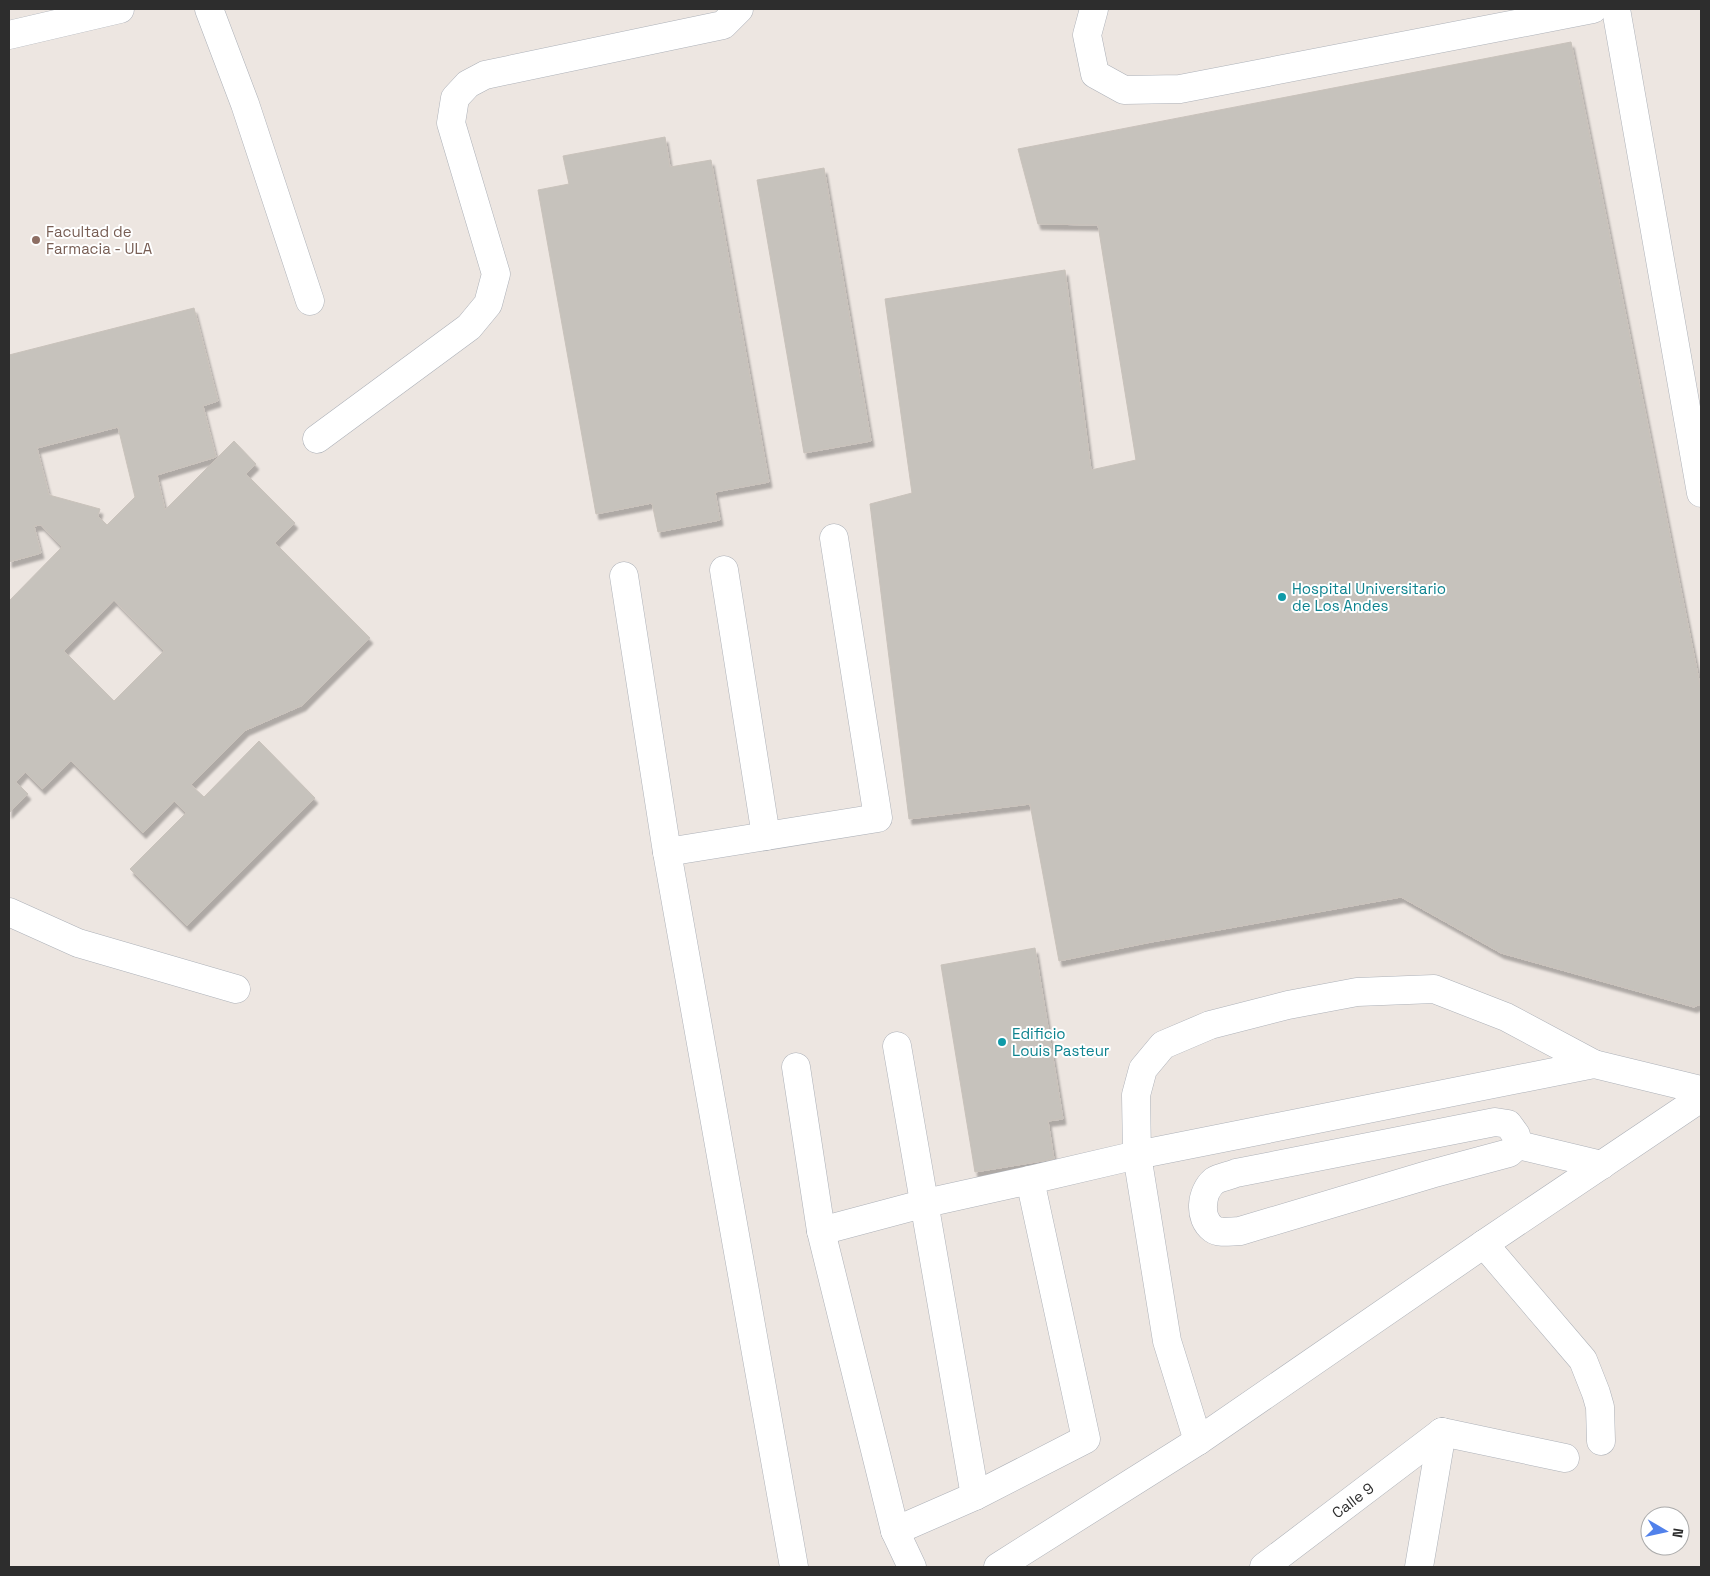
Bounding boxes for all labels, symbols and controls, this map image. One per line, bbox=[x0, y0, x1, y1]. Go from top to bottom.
place label: Facultad de Farmacia - ULA bbox=[46, 222, 153, 258]
marker: Facultad de Farmacia - ULA bbox=[30, 234, 42, 246]
place label: Hospital Universitario de Los Andes bbox=[1292, 579, 1446, 615]
marker: Hospital Universitario de Los Andes bbox=[1276, 591, 1288, 603]
place label: Edificio Louis Pasteur bbox=[1012, 1024, 1110, 1060]
marker: Edificio Louis Pasteur bbox=[996, 1036, 1008, 1048]
street label: Calle 9 bbox=[1328, 1478, 1377, 1522]
north arrow bbox=[1640, 1506, 1690, 1556]
text: N bbox=[1668, 1527, 1687, 1539]

